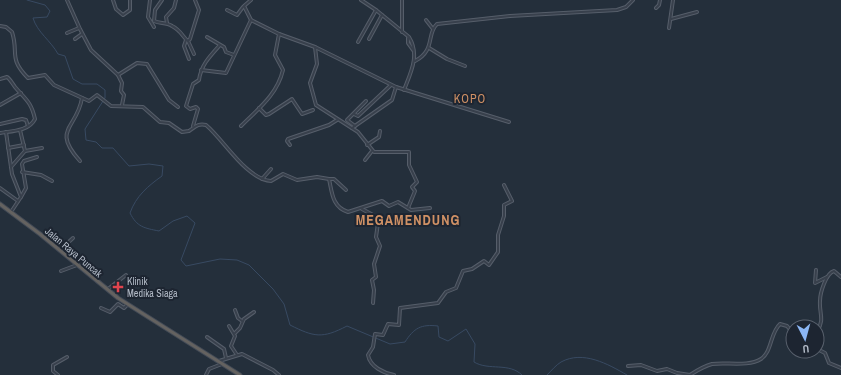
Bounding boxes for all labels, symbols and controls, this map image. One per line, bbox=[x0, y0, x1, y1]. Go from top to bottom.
district label: KOPO bbox=[454, 91, 486, 107]
district label: MEGAMENDUNG bbox=[356, 211, 460, 229]
street label: Jalan Raya Puncak bbox=[42, 225, 106, 281]
place label: Klinik Medika Siaga bbox=[127, 275, 178, 300]
marker: Klinik Medika Siaga bbox=[112, 281, 124, 293]
north arrow bbox=[785, 319, 825, 359]
text: U bbox=[802, 342, 810, 356]

